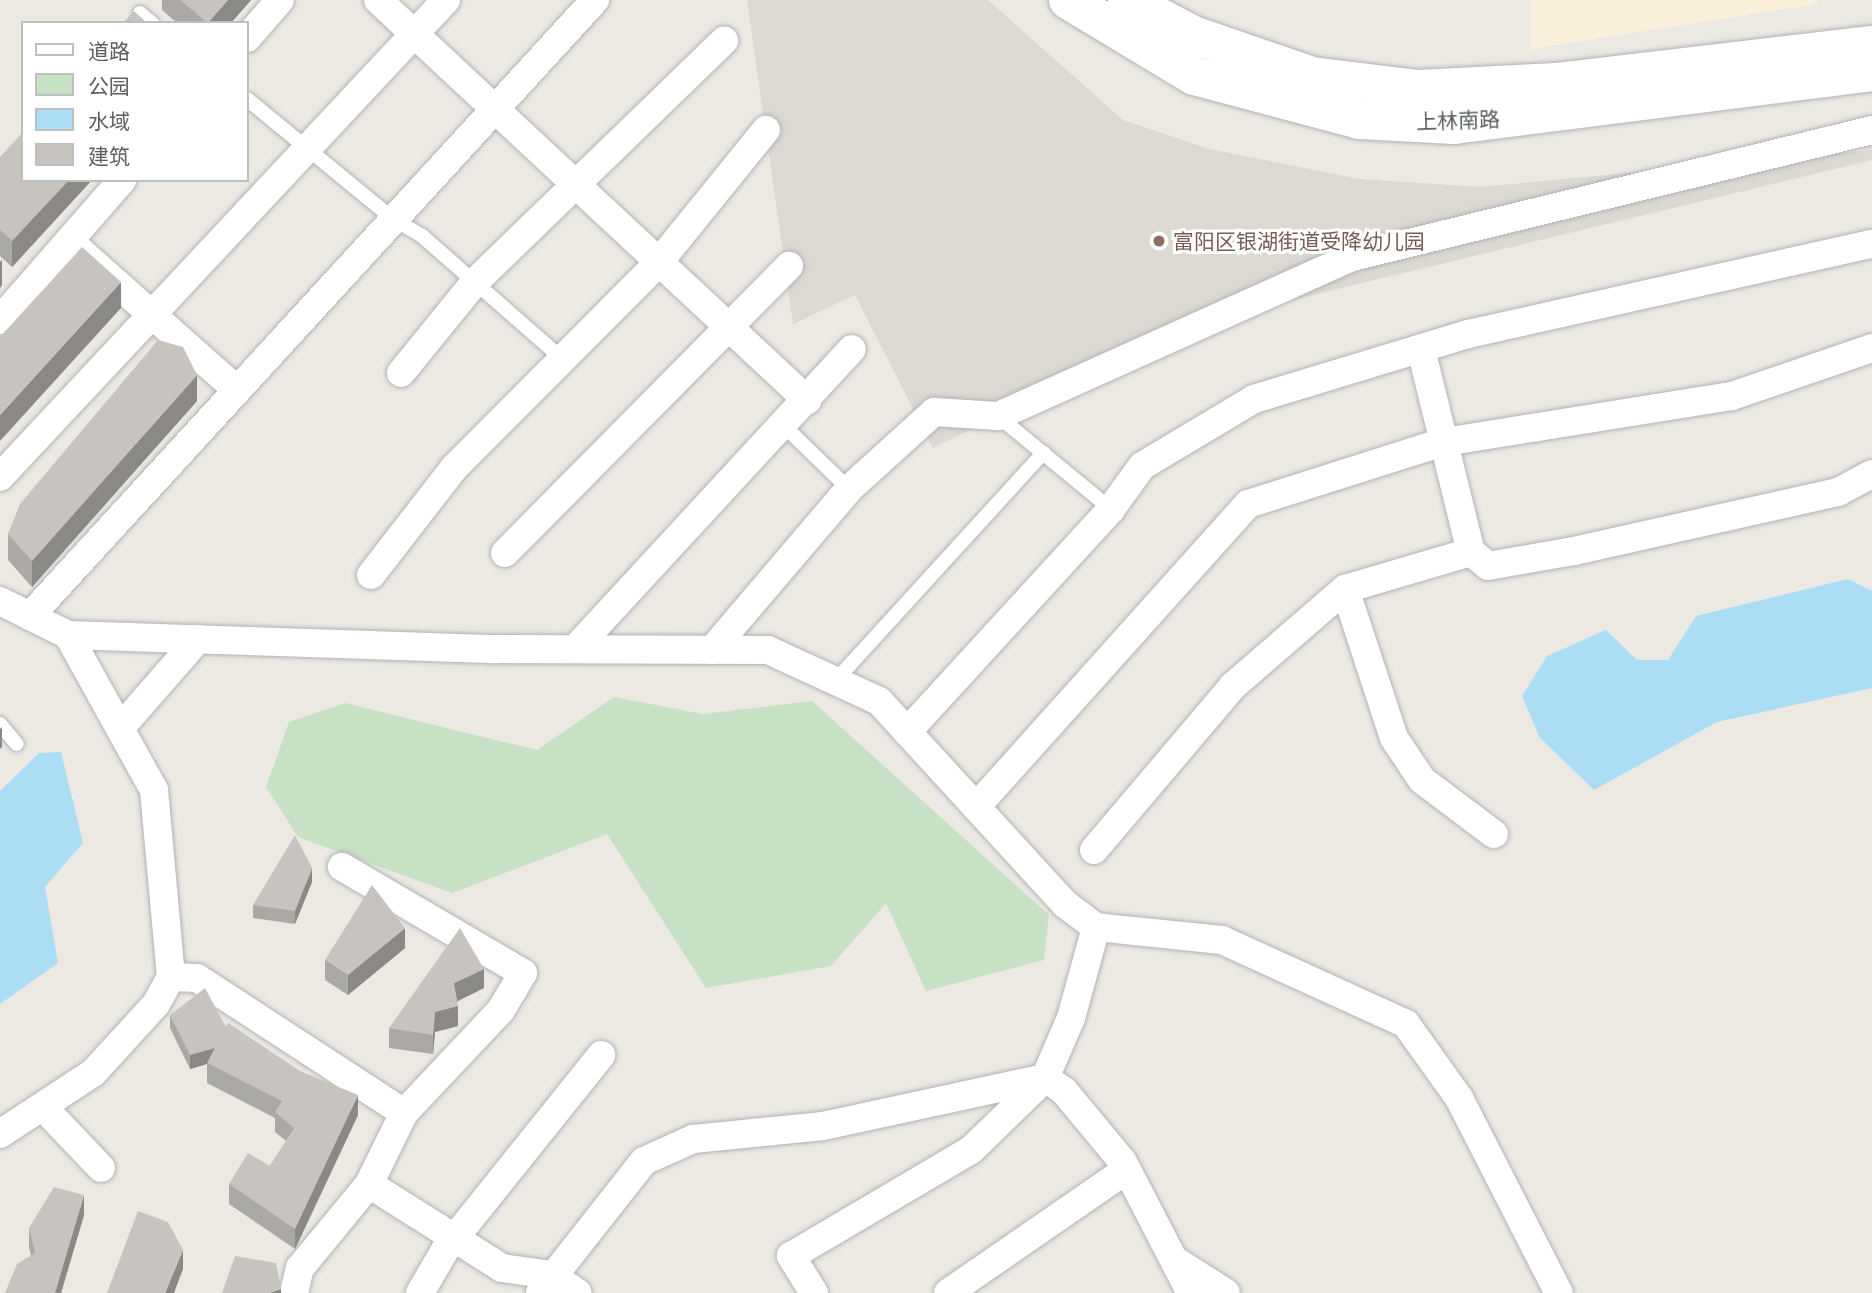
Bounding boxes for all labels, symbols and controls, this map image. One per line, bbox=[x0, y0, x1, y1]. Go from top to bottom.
legend bbox=[21, 21, 248, 182]
text: 道路 bbox=[88, 37, 130, 65]
text: 公园 bbox=[88, 72, 130, 100]
street label: 上林南路 bbox=[1416, 106, 1500, 134]
text: 水域 bbox=[88, 107, 130, 135]
text: 建筑 bbox=[88, 142, 130, 170]
place label: 富阳区银湖街道受降幼儿园 bbox=[1173, 228, 1425, 254]
marker: 富阳区银湖街道受降幼儿园 bbox=[1151, 233, 1167, 249]

